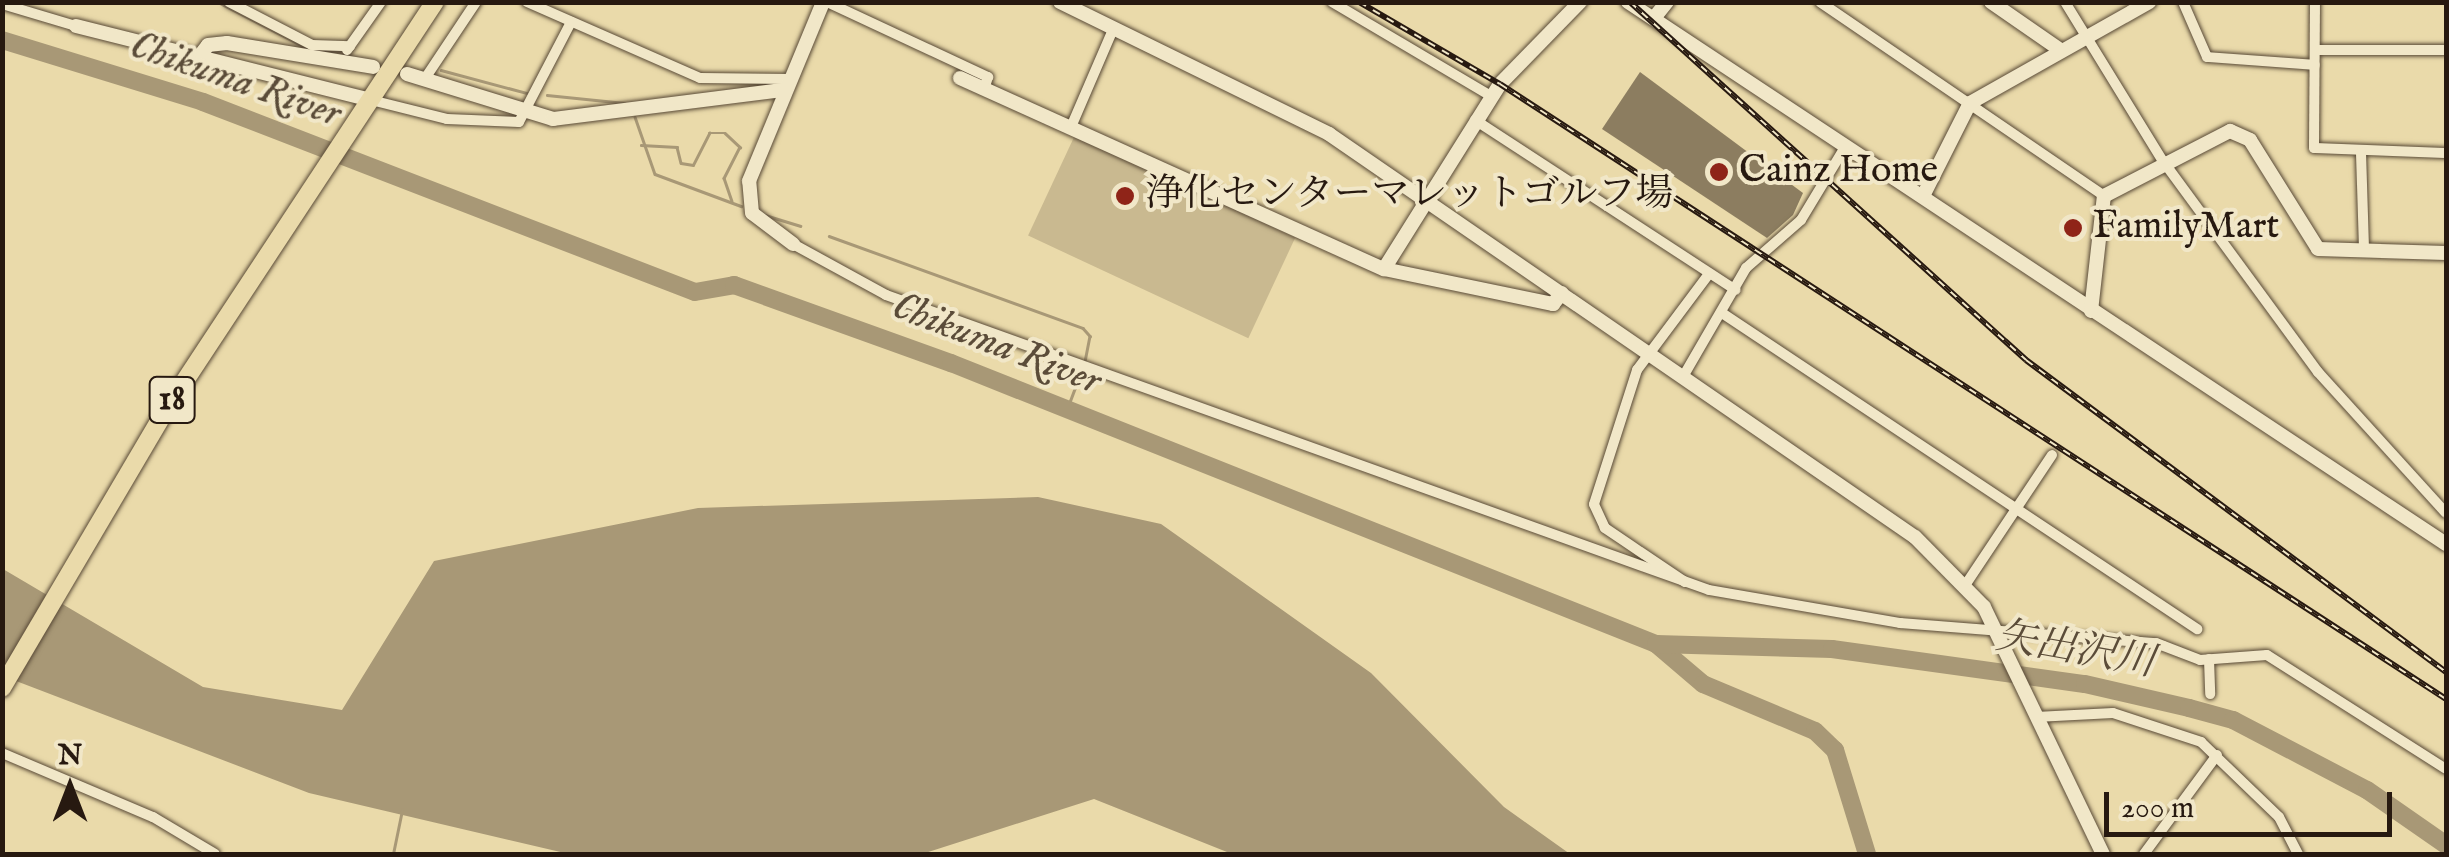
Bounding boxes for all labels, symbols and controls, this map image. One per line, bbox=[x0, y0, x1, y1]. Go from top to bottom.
water label: Chikuma River bbox=[123, 23, 347, 139]
place label: Cainz Home bbox=[1739, 149, 1938, 195]
marker: Cainz Home bbox=[1708, 161, 1730, 183]
place label: 浄化センターマレットゴルフ場 bbox=[1145, 173, 1677, 219]
marker: 浄化センターマレットゴルフ場 bbox=[1114, 185, 1136, 207]
place label: FamilyMart bbox=[2093, 205, 2279, 251]
marker: FamilyMart bbox=[2062, 217, 2084, 239]
water label: Chikuma River bbox=[885, 283, 1107, 407]
road number: 18 bbox=[147, 370, 197, 430]
water label: 矢出沢川 bbox=[1992, 613, 2158, 689]
north arrow bbox=[20, 737, 120, 837]
text: N bbox=[58, 739, 82, 774]
scale bar bbox=[2109, 772, 2396, 834]
text: 200 m bbox=[2121, 790, 2194, 828]

